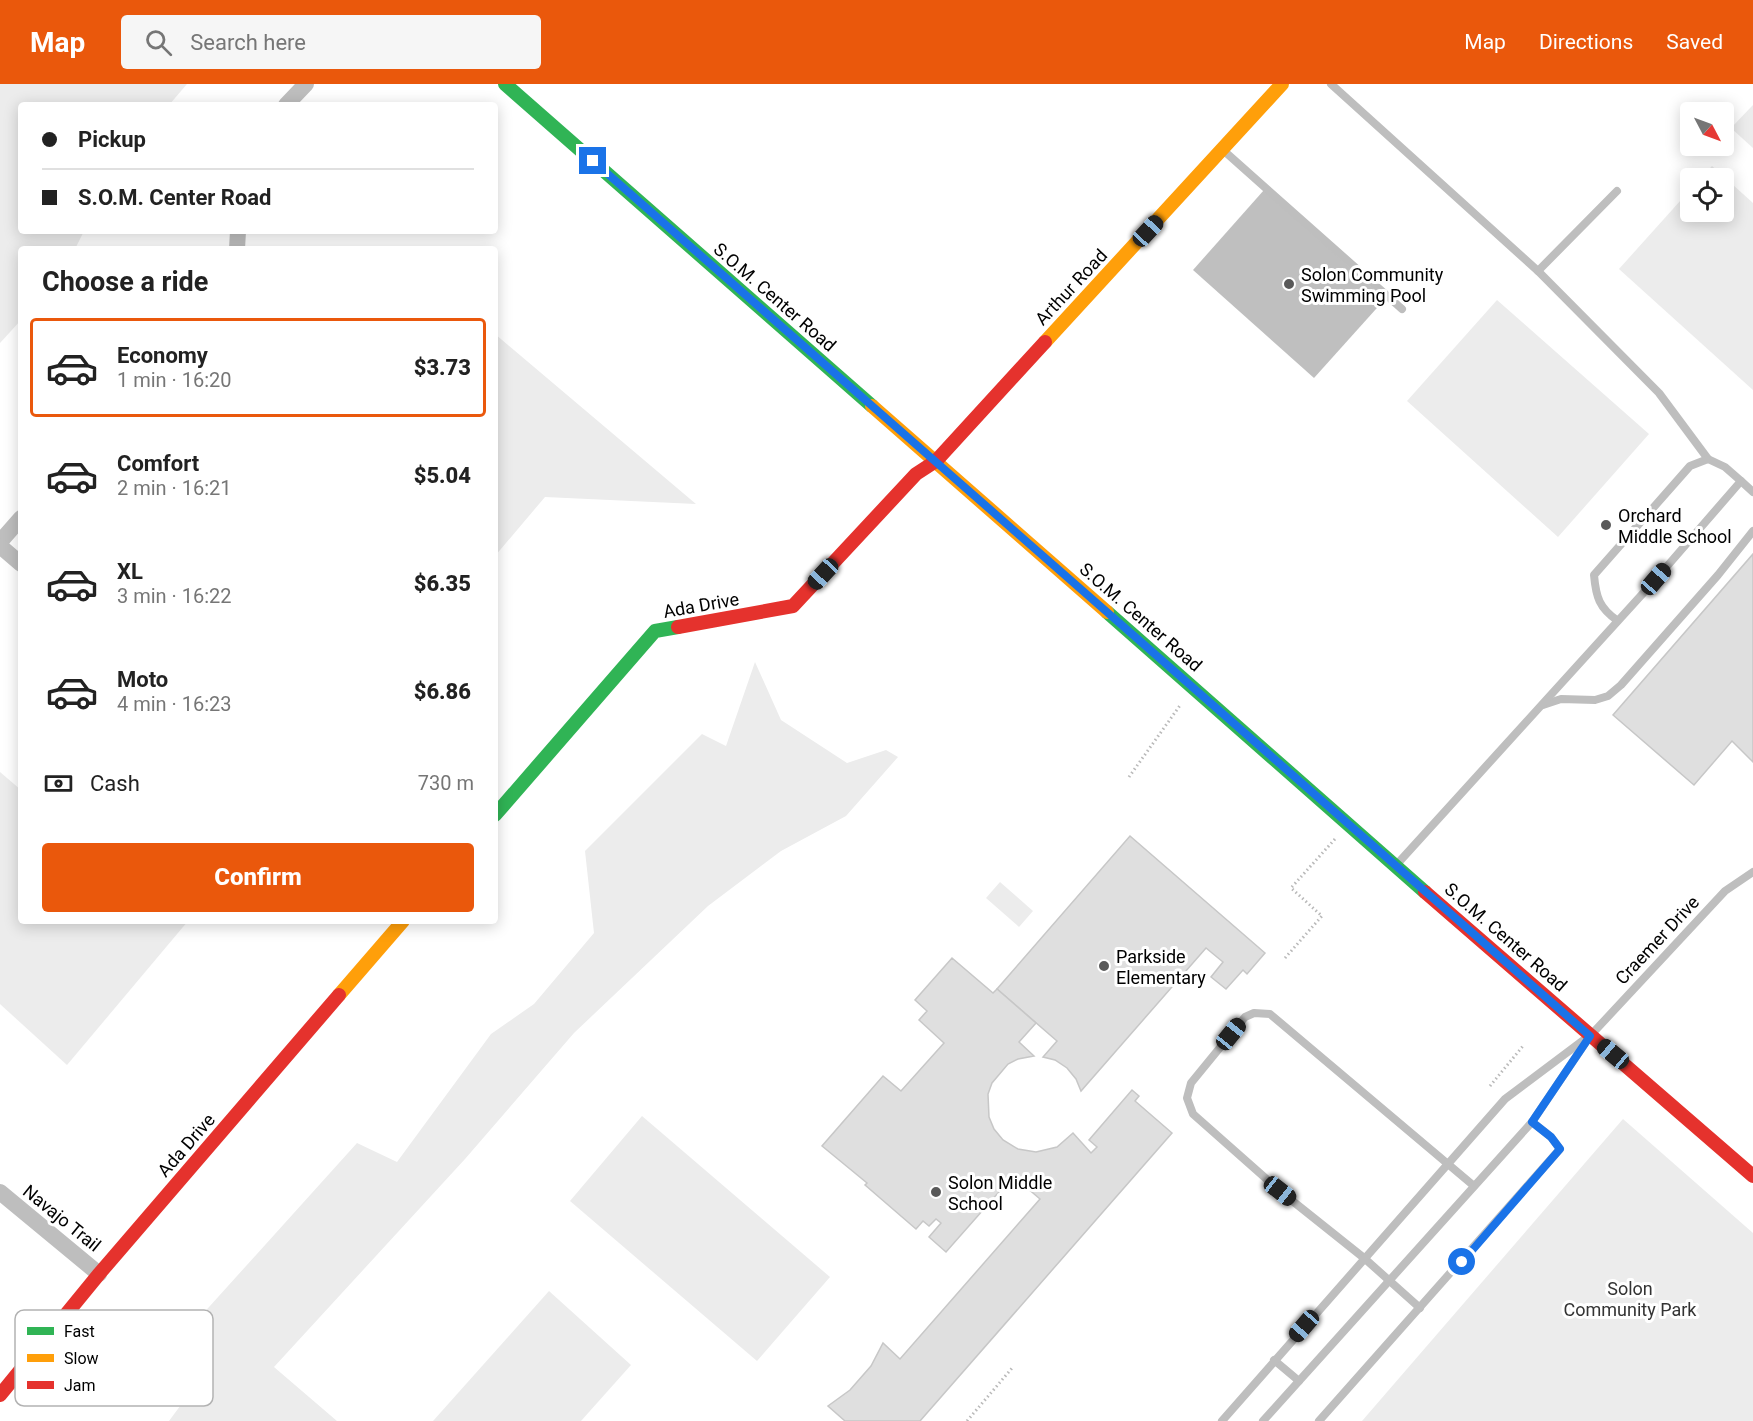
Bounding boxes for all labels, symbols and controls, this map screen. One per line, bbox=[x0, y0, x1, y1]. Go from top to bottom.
search box bbox=[121, 15, 541, 69]
text: Map bbox=[30, 26, 85, 59]
icon: search bbox=[142, 26, 175, 59]
text: Search here bbox=[190, 30, 306, 55]
text: Map bbox=[1464, 30, 1506, 54]
text: Directions bbox=[1539, 30, 1633, 54]
text: Saved bbox=[1666, 30, 1723, 54]
north arrow bbox=[1680, 102, 1734, 156]
map controls bbox=[1680, 102, 1734, 222]
text: Pickup bbox=[78, 127, 146, 152]
route end bbox=[579, 147, 606, 174]
button: locate bbox=[1680, 168, 1734, 222]
text: S.O.M. Center Road bbox=[78, 185, 271, 210]
car bbox=[1129, 212, 1167, 250]
street label: S.O.M. Center Road bbox=[710, 238, 840, 356]
street label: Arthur Road bbox=[1031, 245, 1111, 329]
place label: Solon Community Swimming Pool bbox=[1301, 264, 1444, 306]
text: Choose a ride bbox=[42, 266, 208, 298]
marker: Solon Community Swimming Pool bbox=[1282, 277, 1296, 291]
icon: car bbox=[45, 341, 99, 395]
text: Economy bbox=[117, 343, 208, 368]
text: $3.73 bbox=[414, 355, 471, 380]
text: 1 min · 16:20 bbox=[117, 368, 232, 392]
icon: car bbox=[45, 449, 99, 503]
text: Comfort bbox=[117, 451, 199, 476]
text: $5.04 bbox=[414, 463, 471, 488]
text: 2 min · 16:21 bbox=[117, 476, 232, 500]
place label: Orchard Middle School bbox=[1618, 505, 1732, 547]
marker: Orchard Middle School bbox=[1599, 518, 1613, 532]
car bbox=[804, 555, 842, 593]
icon: car bbox=[45, 557, 99, 611]
street label: S.O.M. Center Road bbox=[1076, 558, 1206, 676]
text: XL bbox=[117, 559, 143, 584]
car bbox=[1637, 560, 1675, 598]
text: $6.35 bbox=[414, 571, 471, 596]
text: 3 min · 16:22 bbox=[117, 584, 232, 608]
street label: Ada Drive bbox=[661, 588, 741, 622]
icon: car bbox=[45, 665, 99, 719]
text: Moto bbox=[117, 667, 168, 692]
text: $6.86 bbox=[414, 679, 471, 704]
text: 4 min · 16:23 bbox=[117, 692, 232, 716]
icon: cash bbox=[42, 767, 75, 800]
text: Cash bbox=[90, 771, 140, 796]
text: 730 m bbox=[418, 771, 474, 795]
button: Confirm bbox=[42, 843, 474, 912]
street label: S.O.M. Center Road bbox=[1441, 878, 1571, 996]
street label: Craemer Drive bbox=[1611, 891, 1703, 989]
place label: Parkside Elementary bbox=[1116, 946, 1206, 988]
marker: Parkside Elementary bbox=[1097, 959, 1111, 973]
car bbox=[1213, 1014, 1249, 1054]
car bbox=[1593, 1036, 1633, 1072]
street label: Ada Drive bbox=[153, 1109, 219, 1181]
place label: Solon Middle School bbox=[948, 1172, 1052, 1214]
car bbox=[1260, 1173, 1300, 1209]
street label: Navajo Trail bbox=[19, 1180, 105, 1256]
marker: Solon Middle School bbox=[929, 1185, 943, 1199]
route start bbox=[1448, 1248, 1475, 1275]
park label: Solon Community Park bbox=[1564, 1278, 1697, 1320]
car bbox=[1285, 1307, 1323, 1345]
legend bbox=[15, 1310, 213, 1406]
text: Fast bbox=[64, 1322, 95, 1341]
text: Slow bbox=[64, 1349, 99, 1368]
text: Jam bbox=[64, 1376, 96, 1395]

